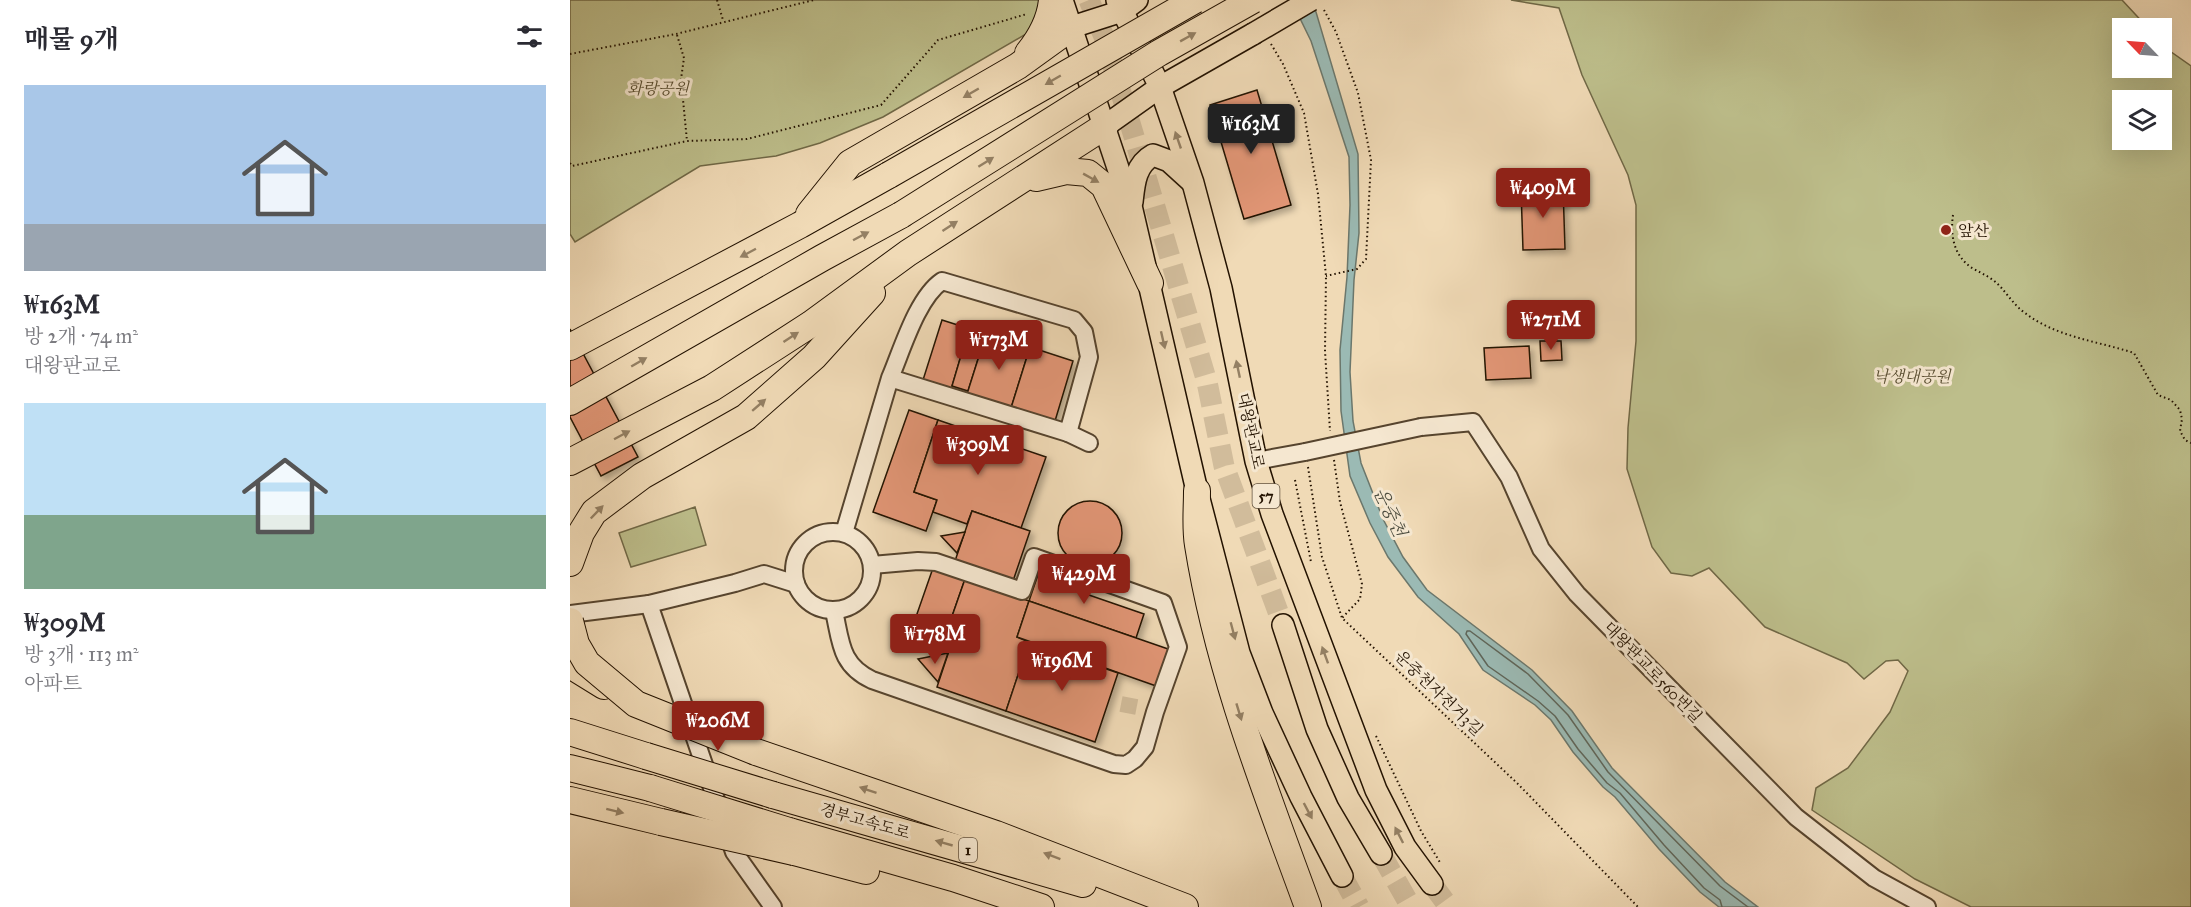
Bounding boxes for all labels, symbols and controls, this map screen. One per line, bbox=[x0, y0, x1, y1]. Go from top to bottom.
north arrow bbox=[2112, 18, 2172, 78]
map controls bbox=[2112, 18, 2172, 150]
icon: filters bbox=[513, 20, 546, 53]
text: 매물 9개 bbox=[24, 23, 119, 55]
one-way arrow bbox=[1180, 32, 1197, 42]
one-way arrow bbox=[1045, 75, 1061, 86]
park label: 화랑공원 bbox=[627, 79, 690, 98]
one-way arrow bbox=[962, 88, 979, 98]
button: layers bbox=[2112, 90, 2172, 150]
pin: ₩163M bbox=[1209, 104, 1293, 155]
text: ₩163M bbox=[1222, 111, 1280, 135]
icon: home bbox=[231, 124, 339, 232]
one-way arrow bbox=[1173, 131, 1183, 149]
one-way arrow bbox=[978, 156, 995, 167]
pin: ₩409M bbox=[1501, 168, 1585, 219]
one-way arrow bbox=[1083, 173, 1100, 183]
text: ₩409M bbox=[1510, 175, 1576, 199]
one-way arrow bbox=[942, 220, 958, 231]
place label: 앞산 bbox=[1958, 221, 1989, 240]
marker: 앞산 bbox=[1939, 223, 1953, 237]
one-way arrow bbox=[853, 231, 870, 241]
one-way arrow bbox=[739, 248, 756, 258]
text: ₩163M bbox=[24, 288, 100, 320]
pin: ₩271M bbox=[1509, 300, 1593, 351]
text: ₩271M bbox=[1521, 307, 1581, 331]
pin: ₩173M bbox=[957, 320, 1041, 371]
text: 방 2개 · 74 m² bbox=[24, 324, 138, 348]
text: ₩173M bbox=[970, 327, 1028, 351]
one-way arrow bbox=[1158, 330, 1168, 349]
one-way arrow bbox=[782, 332, 799, 343]
text: 대왕판교로 bbox=[24, 353, 121, 377]
one-way arrow bbox=[630, 357, 647, 367]
one-way arrow bbox=[1233, 359, 1242, 378]
park label: 낙생대공원 bbox=[1873, 367, 1952, 386]
street label: 대왕판교로 bbox=[1234, 391, 1268, 471]
one-way arrow bbox=[751, 398, 766, 412]
pin: ₩309M bbox=[936, 425, 1020, 476]
one-way arrow bbox=[614, 430, 631, 440]
text: ₩309M bbox=[947, 432, 1009, 456]
icon: home bbox=[231, 442, 339, 550]
road number: 57 bbox=[1252, 484, 1280, 508]
water label: 운중천 bbox=[1369, 484, 1412, 542]
one-way arrow bbox=[589, 506, 603, 520]
pin: ₩429M bbox=[1042, 554, 1126, 605]
text: ₩429M bbox=[1052, 561, 1116, 585]
text: ₩309M bbox=[24, 606, 106, 638]
pin: ₩178M bbox=[893, 614, 977, 665]
street label: 대왕판교로560번길 bbox=[1600, 618, 1706, 726]
text: ₩178M bbox=[904, 621, 966, 645]
one-way arrow bbox=[1229, 622, 1238, 640]
pin: ₩196M bbox=[1020, 641, 1104, 692]
text: 방 3개 · 113 m² bbox=[24, 642, 139, 666]
one-way arrow bbox=[1319, 646, 1329, 664]
street label: 운중천자전거3길 bbox=[1391, 646, 1487, 740]
text: ₩196M bbox=[1031, 648, 1093, 672]
text: 아파트 bbox=[24, 671, 82, 695]
pin: ₩206M bbox=[676, 701, 760, 752]
one-way arrow bbox=[1234, 703, 1244, 721]
text: ₩206M bbox=[686, 708, 750, 732]
one-way arrow bbox=[859, 785, 877, 795]
street label: 경부고속도로 bbox=[818, 799, 913, 843]
one-way arrow bbox=[1303, 803, 1313, 820]
one-way arrow bbox=[606, 807, 625, 817]
one-way arrow bbox=[1395, 826, 1405, 844]
one-way arrow bbox=[935, 838, 953, 847]
road number: 1 bbox=[959, 838, 977, 862]
one-way arrow bbox=[1043, 850, 1061, 860]

